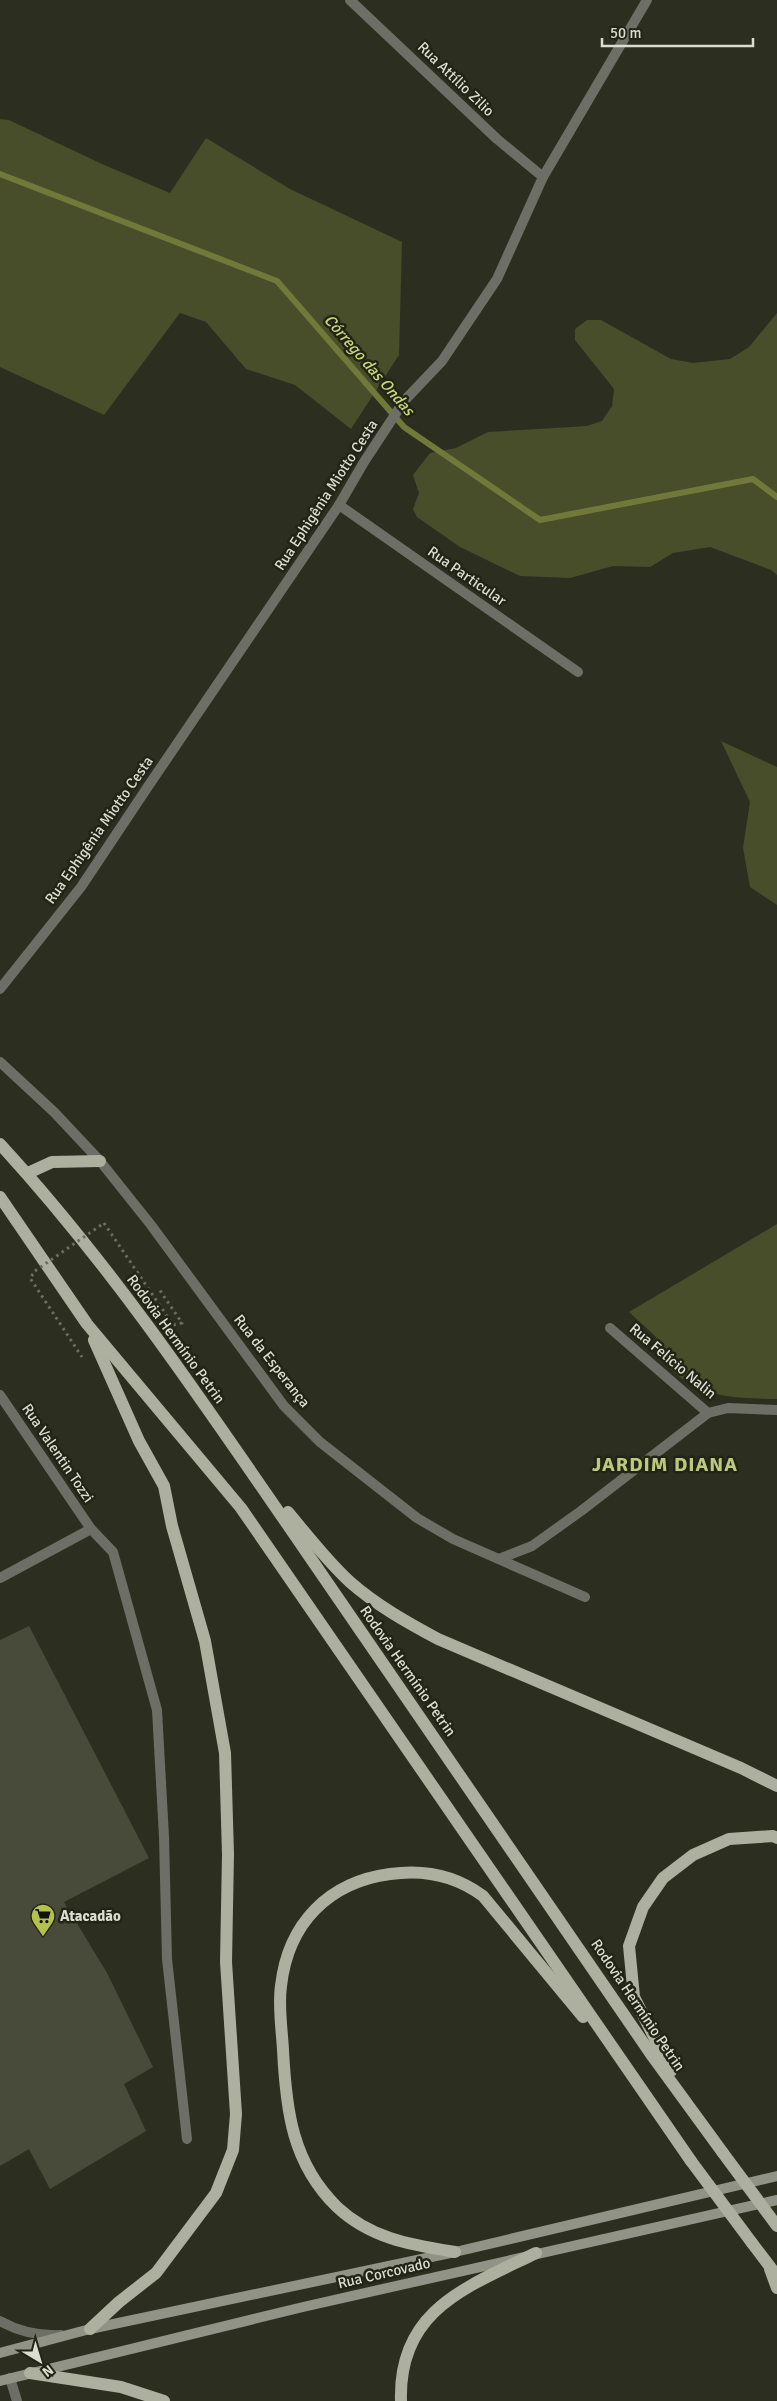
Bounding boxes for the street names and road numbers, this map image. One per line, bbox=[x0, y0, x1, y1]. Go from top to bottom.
street label: Rua Attílio Zilio bbox=[414, 38, 498, 120]
street label: Rua Ephigênia Miotto Cesta bbox=[270, 416, 382, 574]
street label: Rua Particular bbox=[424, 542, 510, 610]
street label: Rua Ephigênia Miotto Cesta bbox=[41, 753, 157, 907]
street label: Rodovia Hermínio Petrin bbox=[123, 1271, 229, 1407]
street label: Rua da Esperança bbox=[230, 1311, 314, 1411]
street label: Rua Felício Nalin bbox=[626, 1319, 720, 1403]
street label: Rua Valentin Tozzi bbox=[18, 1400, 98, 1506]
street label: Rodovia Hermínio Petrin bbox=[356, 1602, 460, 1740]
street label: Rodovia Hermínio Petrin bbox=[587, 1936, 689, 2074]
street label: Rua Corcovado bbox=[336, 2254, 432, 2292]

